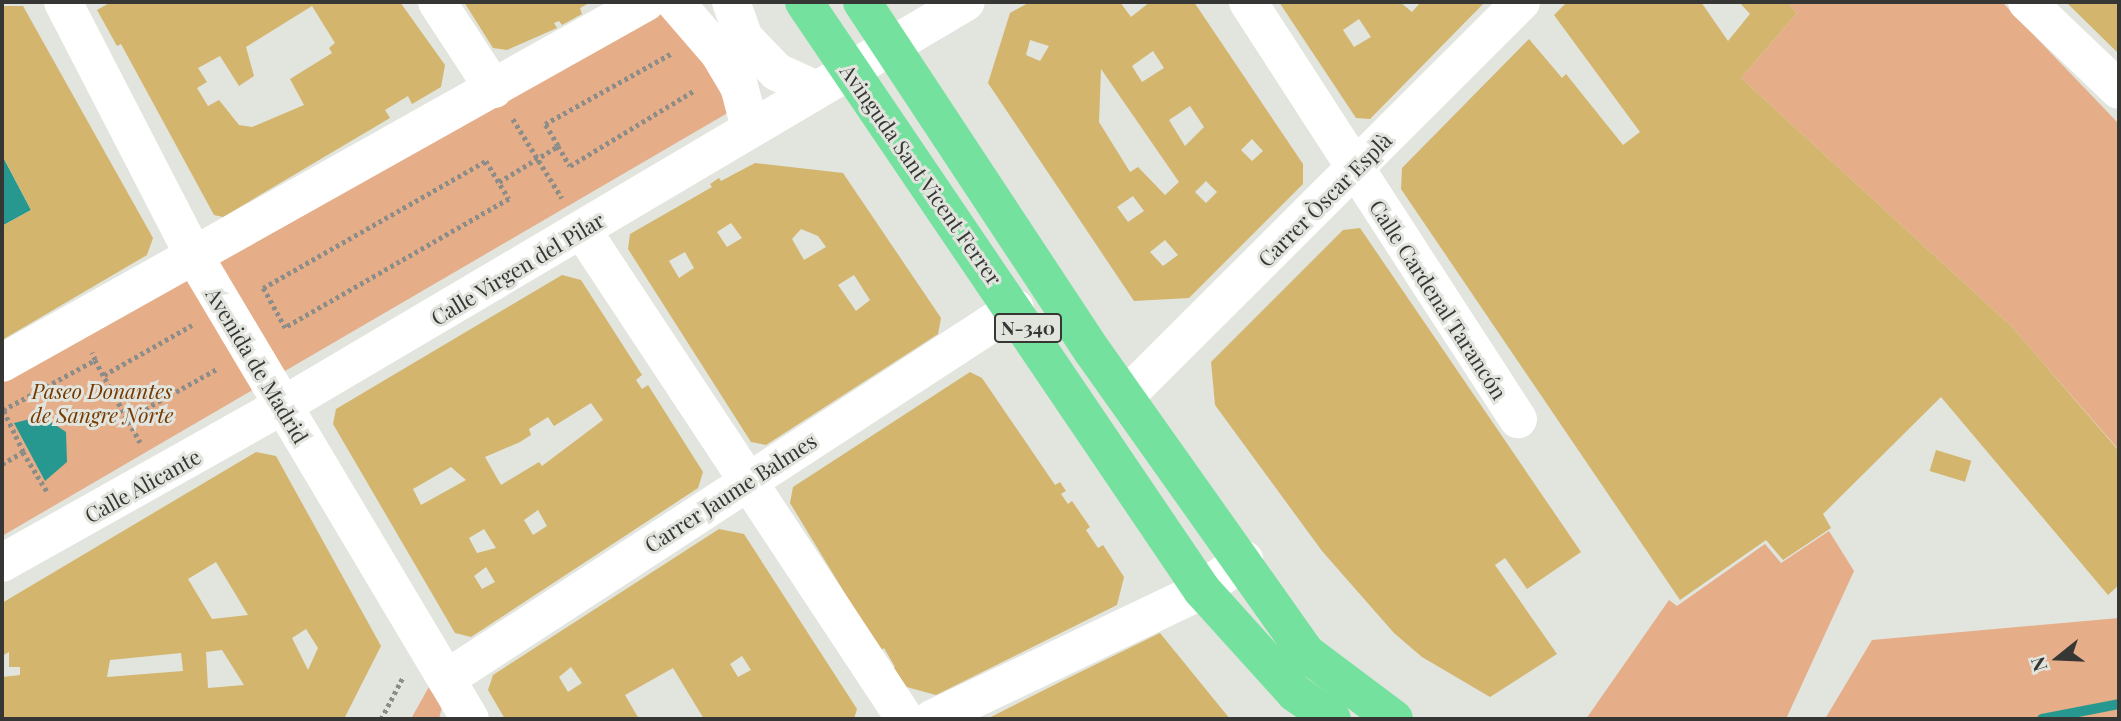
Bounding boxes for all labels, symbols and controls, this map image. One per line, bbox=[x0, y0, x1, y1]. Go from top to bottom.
street label: Avinguda Sant Vicent Ferrer bbox=[836, 58, 1008, 290]
street label: Carrer Òscar Esplà bbox=[1252, 127, 1396, 271]
street label: Calle Cardenal Tarancón bbox=[1365, 194, 1513, 404]
street label: Calle Virgen del Pilar bbox=[426, 206, 608, 330]
street label: Avenida de Madrid bbox=[202, 283, 314, 447]
road number: N-340 bbox=[993, 312, 1063, 344]
park label: Paseo Donantes de Sangre Norte bbox=[31, 377, 173, 427]
street label: Carrer Jaume Balmes bbox=[639, 427, 821, 557]
street label: Calle Alicante bbox=[79, 443, 205, 527]
north arrow bbox=[2023, 623, 2093, 693]
text: N bbox=[2024, 654, 2053, 675]

